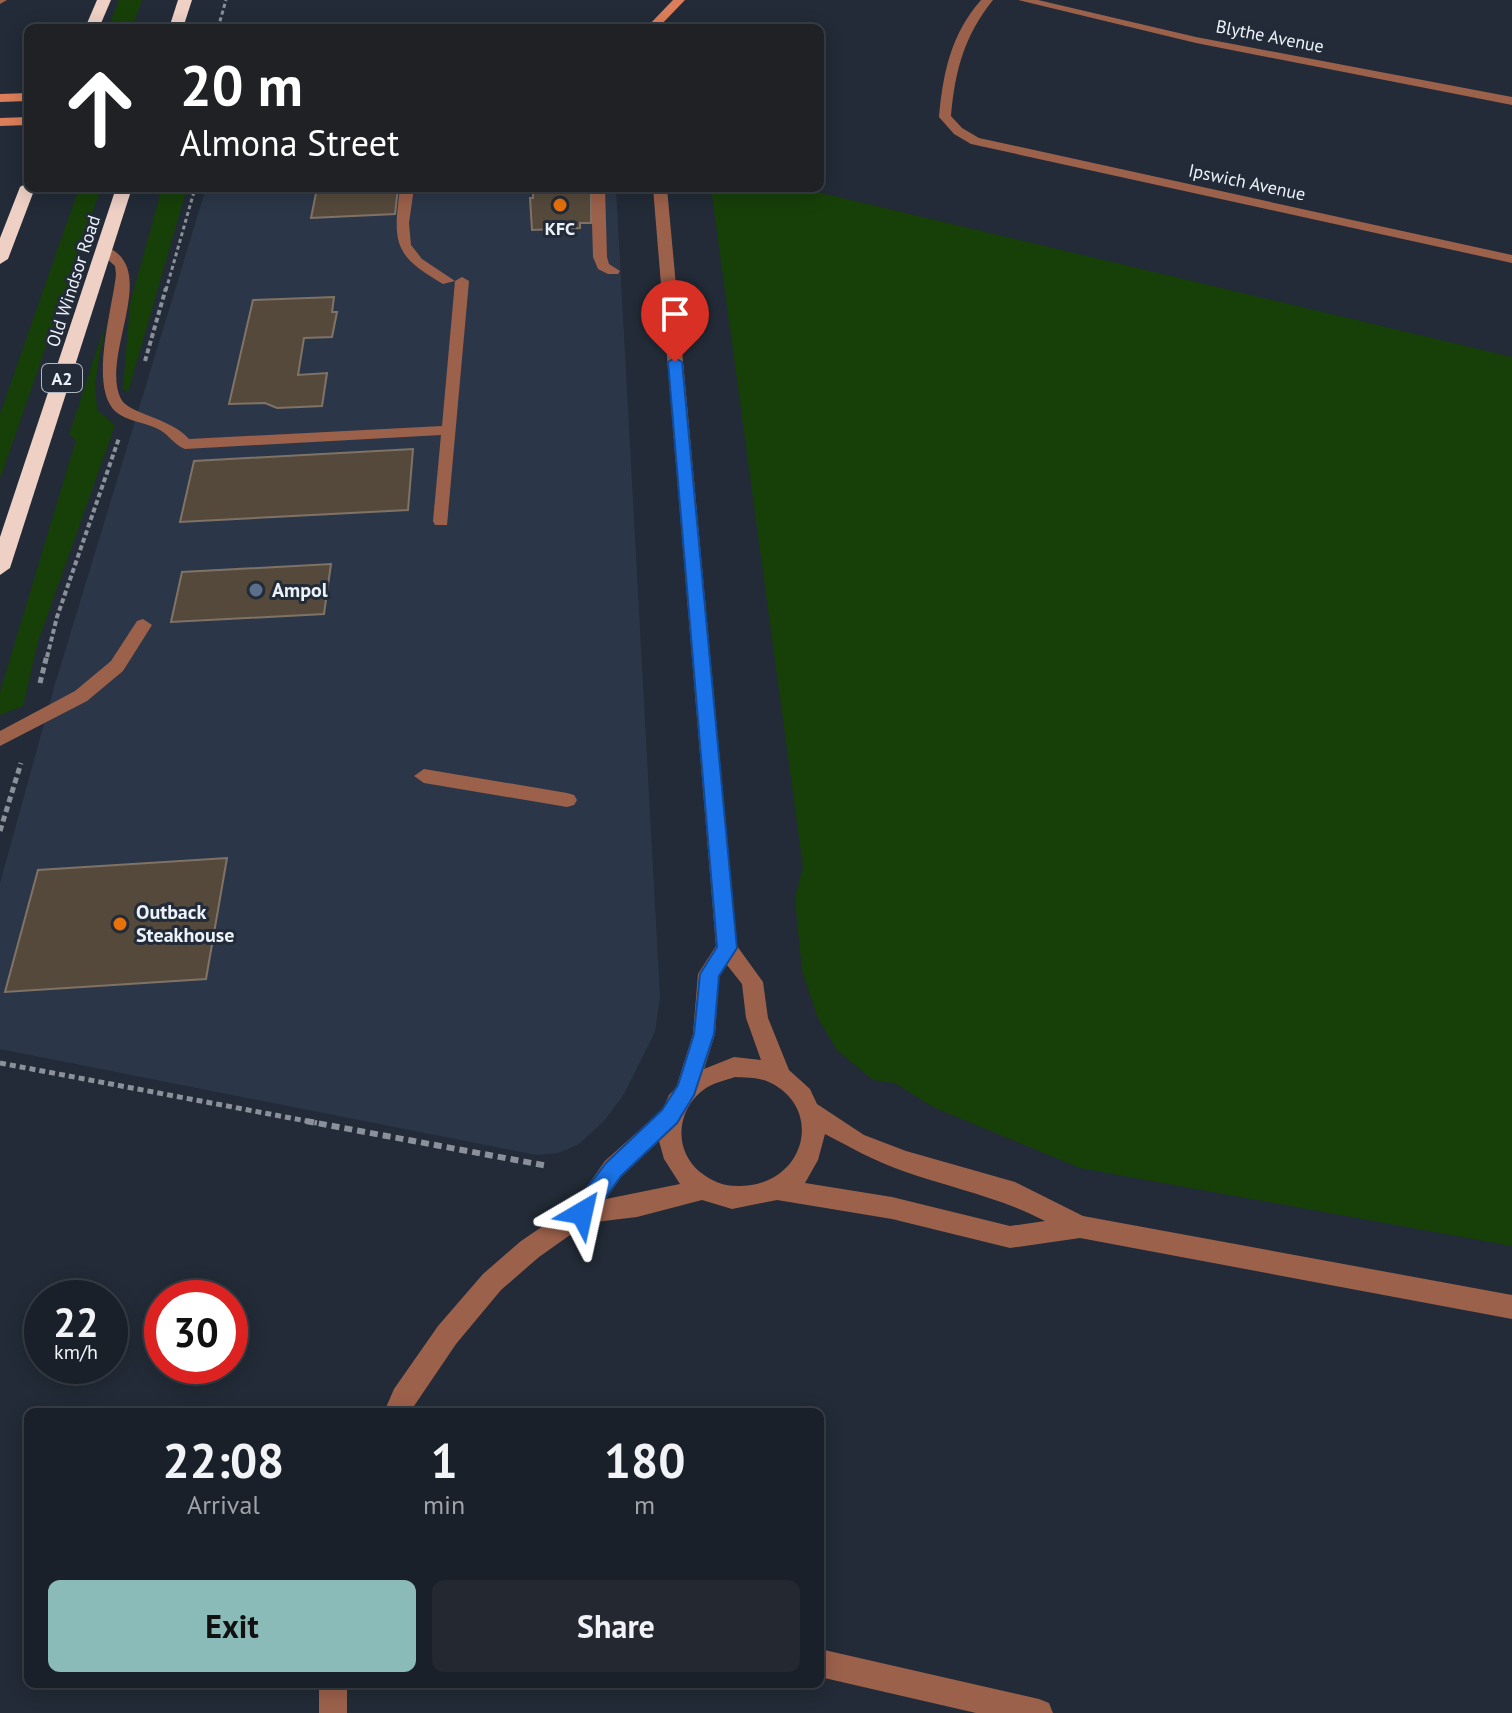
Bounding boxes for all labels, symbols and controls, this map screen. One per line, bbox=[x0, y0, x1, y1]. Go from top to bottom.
street label: Blythe Avenue bbox=[1214, 14, 1326, 58]
text: 20 m bbox=[180, 49, 303, 121]
icon: ahead bbox=[48, 56, 152, 160]
text: Almona Street bbox=[180, 119, 399, 166]
street label: Ipswich Avenue bbox=[1186, 158, 1308, 206]
marker: KFC bbox=[551, 196, 569, 214]
street label: Old Windsor Road bbox=[41, 212, 105, 350]
place label: KFC bbox=[545, 217, 575, 240]
pin bbox=[641, 280, 709, 362]
icon: arrive bbox=[653, 292, 697, 336]
road number: A2 bbox=[42, 364, 82, 392]
place label: Ampol bbox=[272, 577, 328, 603]
marker: Ampol bbox=[247, 581, 265, 599]
place label: Outback Steakhouse bbox=[136, 899, 234, 948]
marker: Outback Steakhouse bbox=[111, 915, 129, 933]
position arrow bbox=[540, 1171, 624, 1255]
speed limit sign: 30 bbox=[144, 1280, 248, 1384]
text: 22 bbox=[53, 1296, 99, 1348]
text: km/h bbox=[54, 1339, 98, 1365]
text: 22:08 bbox=[163, 1429, 284, 1491]
text: 1 bbox=[430, 1429, 458, 1491]
text: 180 bbox=[604, 1429, 685, 1491]
text: Arrival bbox=[187, 1488, 260, 1521]
text: min bbox=[423, 1488, 465, 1521]
text: m bbox=[634, 1488, 655, 1521]
button: Exit bbox=[48, 1580, 416, 1672]
button: Share bbox=[432, 1580, 800, 1672]

